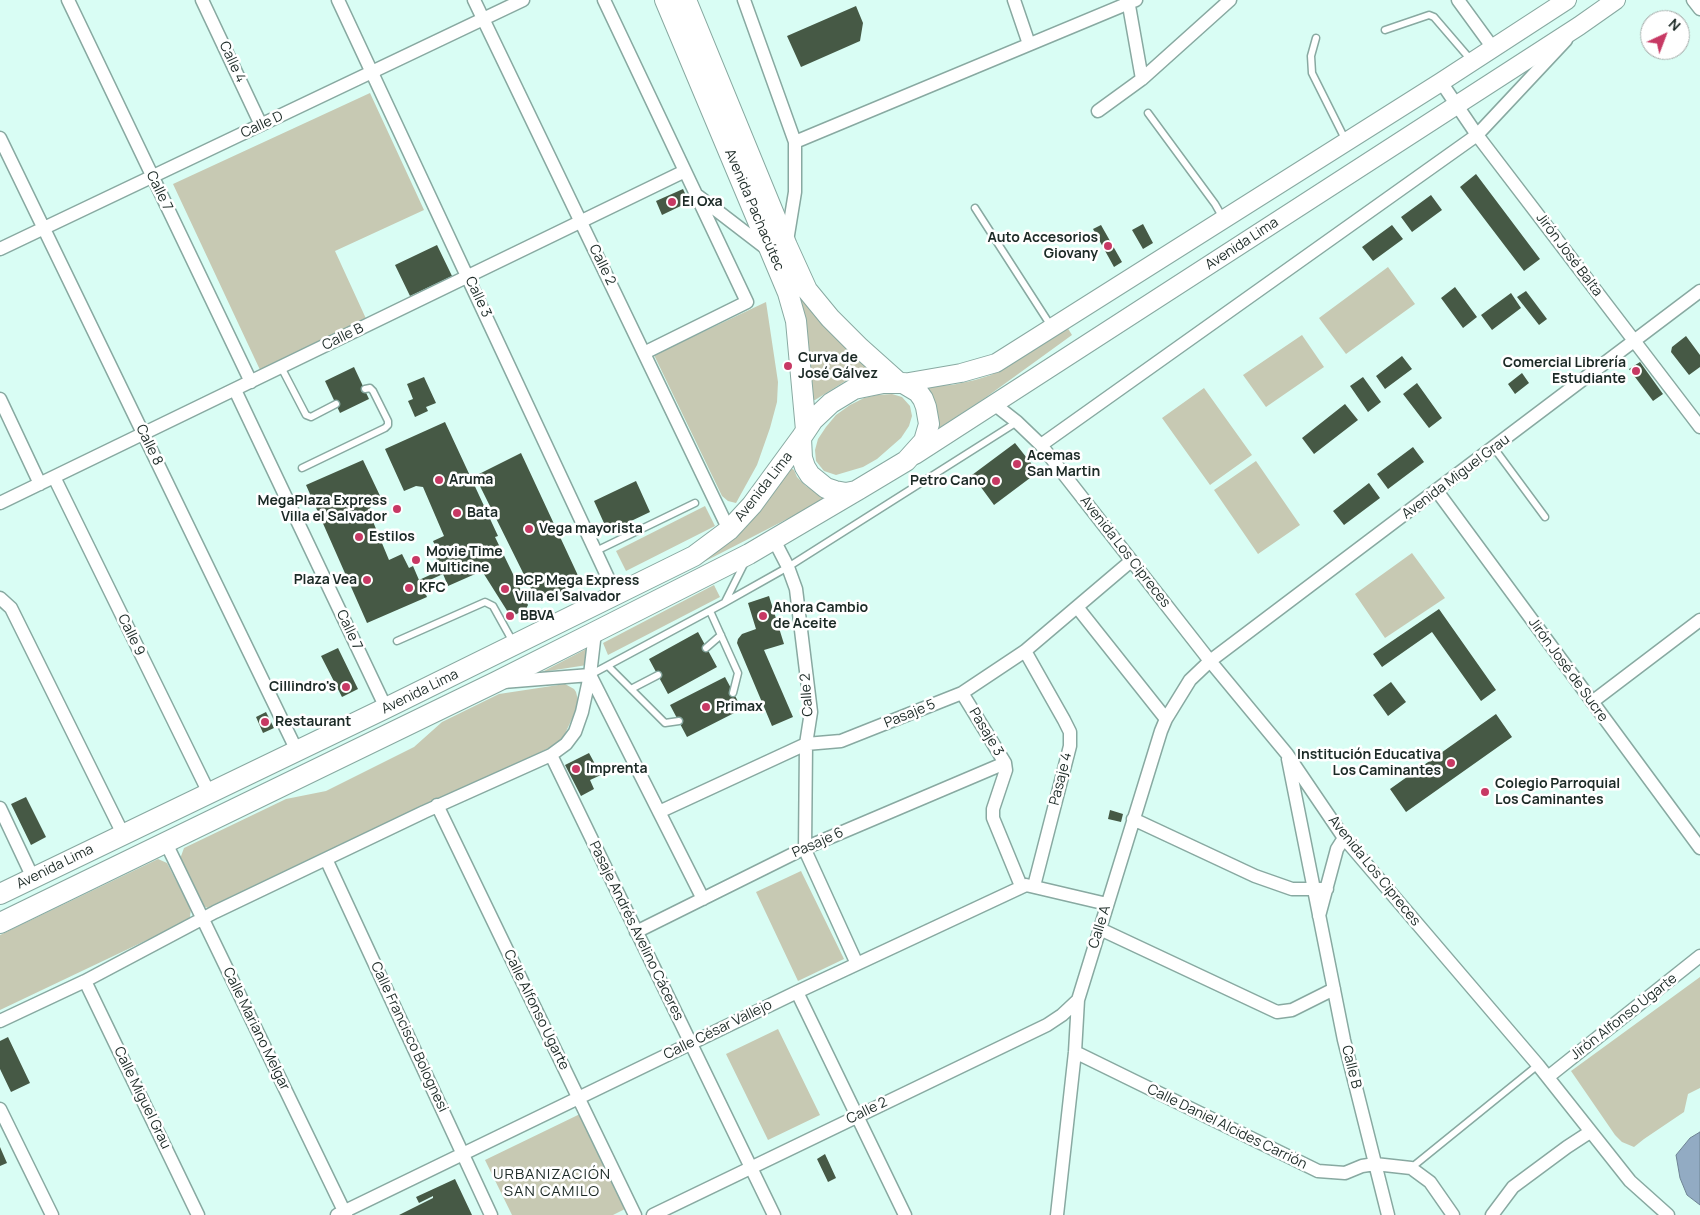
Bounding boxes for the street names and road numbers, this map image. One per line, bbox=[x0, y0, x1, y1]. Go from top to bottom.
street label: Calle 4 bbox=[215, 39, 249, 85]
street label: Calle D bbox=[238, 108, 286, 142]
street label: Avenida Pachacútec bbox=[721, 147, 787, 273]
street label: Calle 7 bbox=[142, 168, 176, 214]
street label: Jirón José Balta bbox=[1532, 210, 1606, 300]
street label: Avenida Lima bbox=[1202, 214, 1282, 274]
street label: Calle 2 bbox=[585, 242, 619, 288]
street label: Calle 3 bbox=[461, 274, 495, 320]
street label: Calle B bbox=[320, 320, 366, 354]
street label: Calle 8 bbox=[132, 422, 166, 468]
street label: Avenida Miguel Grau bbox=[1399, 431, 1513, 523]
street label: Avenida Lima bbox=[732, 449, 796, 525]
street label: Avenida Los Cipreces bbox=[1076, 493, 1174, 611]
street label: Calle 7 bbox=[332, 607, 366, 653]
street label: Calle 9 bbox=[114, 612, 148, 658]
street label: Jirón José de Sucre bbox=[1525, 615, 1611, 725]
street label: Avenida Lima bbox=[379, 666, 461, 718]
street label: Calle 2 bbox=[797, 673, 817, 717]
street label: Pasaje 5 bbox=[882, 696, 938, 732]
street label: Pasaje 3 bbox=[965, 705, 1007, 759]
street label: Pasaje 4 bbox=[1046, 751, 1076, 807]
street label: Avenida Los Cipreces bbox=[1324, 813, 1424, 929]
street label: Pasaje 6 bbox=[790, 824, 846, 862]
street label: Pasaje Andrés Avelino Cáceres bbox=[585, 839, 687, 1023]
street label: Avenida Lima bbox=[14, 841, 96, 893]
street label: Calle A bbox=[1086, 903, 1114, 951]
street label: Calle Alfonso Ugarte bbox=[500, 947, 572, 1073]
street label: Calle Francisco Bolognesi bbox=[367, 959, 451, 1115]
street label: Calle Mariano Melgar bbox=[219, 965, 293, 1093]
street label: Jirón Alfonso Ugarte bbox=[1567, 970, 1681, 1064]
street label: Calle César Vallejo bbox=[661, 996, 775, 1064]
street label: Calle Miguel Grau bbox=[110, 1044, 174, 1152]
street label: Calle B bbox=[1338, 1044, 1364, 1090]
street label: Calle Daniel Alcides Carrión bbox=[1144, 1081, 1310, 1173]
street label: Calle 2 bbox=[844, 1094, 890, 1128]

